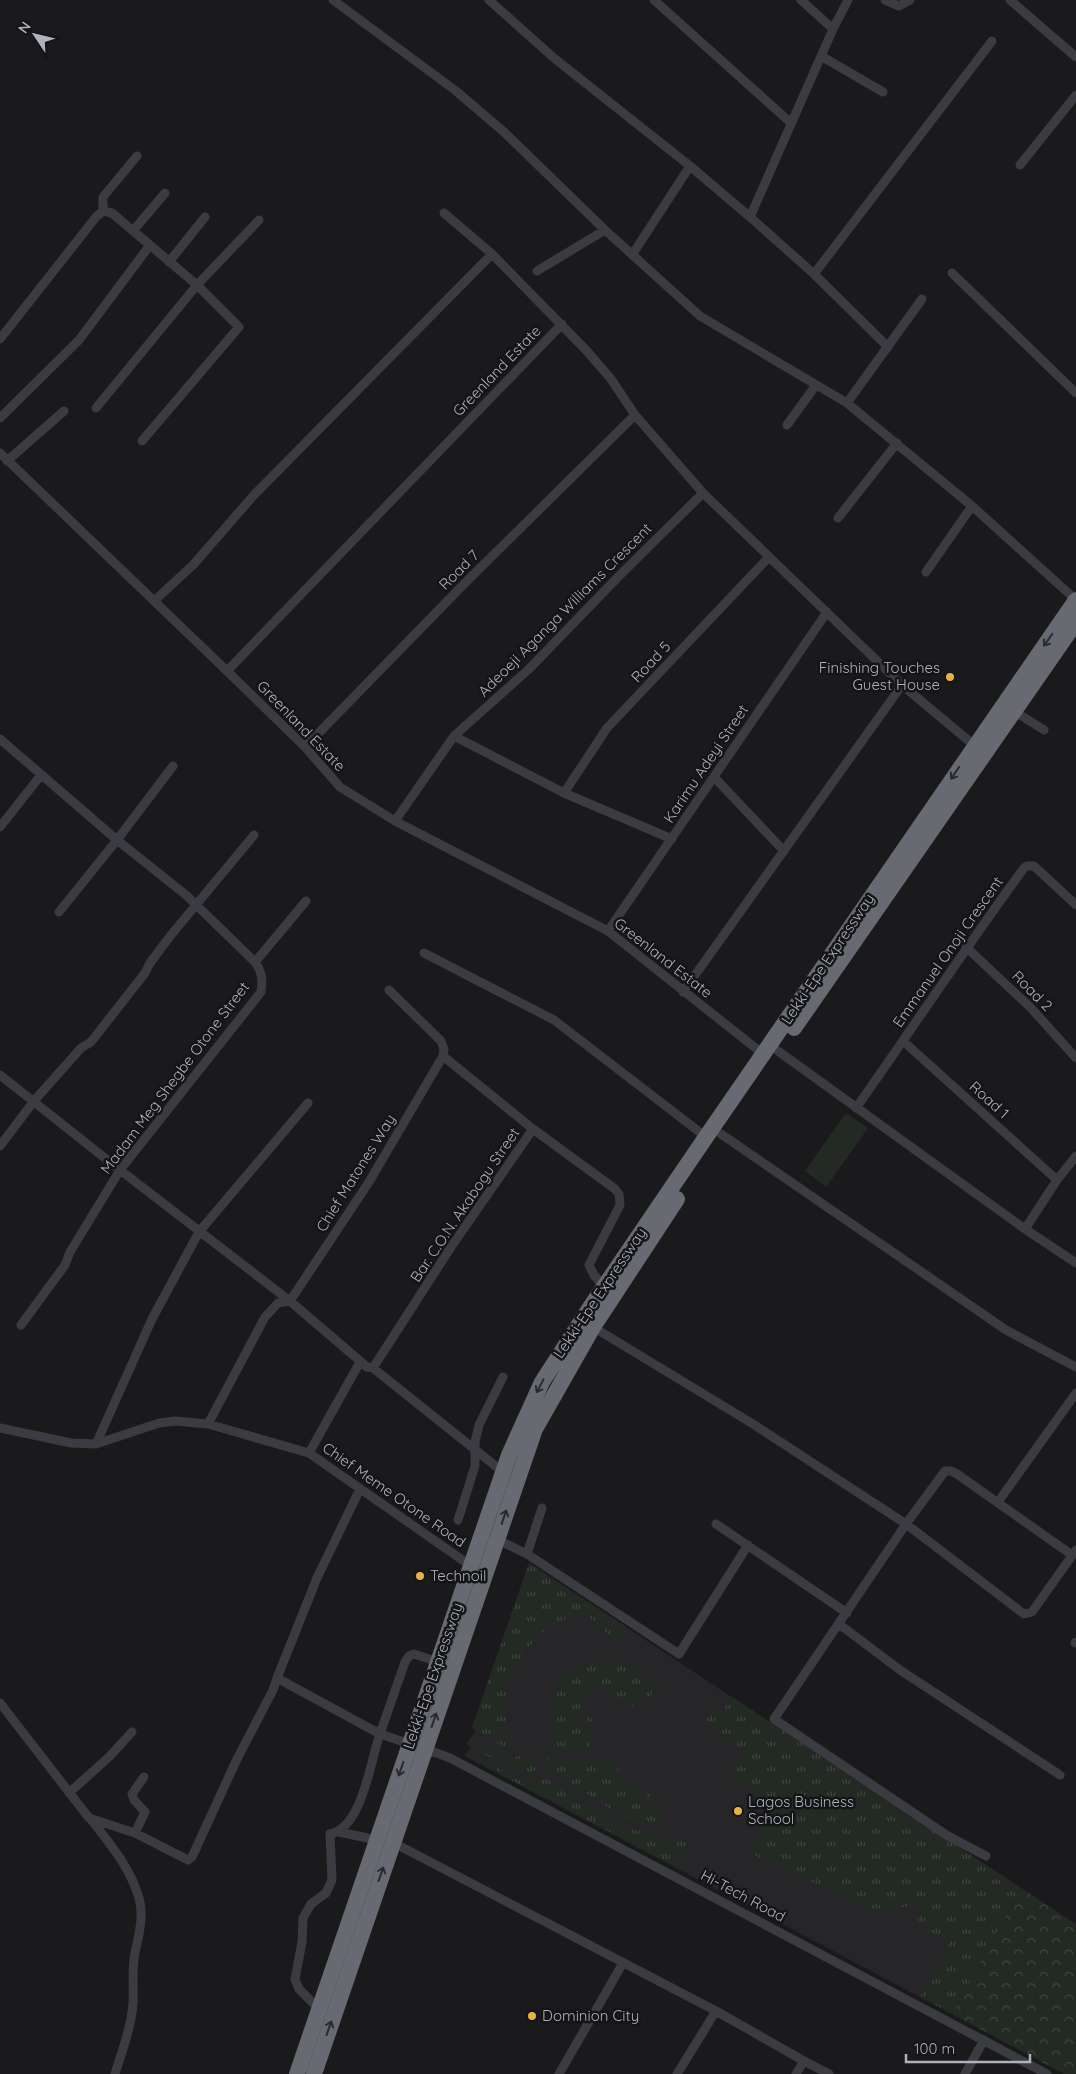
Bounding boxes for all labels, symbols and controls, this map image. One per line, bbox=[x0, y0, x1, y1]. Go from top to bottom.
north arrow bbox=[10, 10, 60, 60]
text: N bbox=[14, 18, 35, 37]
street label: Greenland Estate bbox=[448, 321, 545, 420]
street label: Adeoeji Aganga Williams Crescent bbox=[474, 519, 655, 700]
street label: Road 7 bbox=[435, 545, 483, 594]
one-way arrow bbox=[1043, 633, 1053, 647]
street label: Road 5 bbox=[627, 637, 674, 686]
place label: Finishing Touches Guest House bbox=[819, 658, 940, 694]
marker: Finishing Touches Guest House bbox=[944, 671, 956, 683]
street label: Greenland Estate bbox=[253, 676, 350, 775]
street label: Karimu Adeyi Street bbox=[659, 701, 752, 826]
one-way arrow bbox=[950, 766, 960, 780]
street label: Emmanuel Onoji Crescent bbox=[888, 873, 1007, 1031]
street label: Lekki-Epe Expressway bbox=[777, 890, 878, 1028]
street label: Greenland Estate bbox=[611, 913, 716, 1002]
street label: Road 2 bbox=[1008, 966, 1057, 1015]
street label: Madam Meg Shegbe Otone Street bbox=[96, 978, 253, 1178]
street label: Road 1 bbox=[966, 1077, 1013, 1122]
street label: Chief Matones Way bbox=[312, 1110, 399, 1235]
street label: Bar. C.O.N. Akabogu Street bbox=[406, 1124, 523, 1286]
street label: Lekki-Epe Expressway bbox=[549, 1224, 650, 1362]
one-way arrow bbox=[535, 1378, 544, 1393]
street label: Chief Meme Otone Road bbox=[319, 1438, 470, 1551]
one-way arrow bbox=[500, 1510, 509, 1525]
place label: Technoil bbox=[430, 1566, 486, 1585]
marker: Technoil bbox=[414, 1570, 426, 1582]
street label: Lekki-Epe Expressway bbox=[399, 1600, 466, 1751]
one-way arrow bbox=[430, 1713, 440, 1729]
one-way arrow bbox=[396, 1760, 406, 1776]
place label: Lagos Business School bbox=[748, 1792, 854, 1828]
marker: Lagos Business School bbox=[732, 1805, 744, 1817]
street label: Hi-Tech Road bbox=[698, 1865, 789, 1926]
one-way arrow bbox=[377, 1866, 387, 1882]
place label: Dominion City bbox=[542, 2006, 639, 2025]
marker: Dominion City bbox=[526, 2010, 538, 2022]
one-way arrow bbox=[325, 2020, 334, 2036]
scale bar bbox=[906, 2032, 1030, 2064]
text: 100 m bbox=[914, 2039, 955, 2058]

